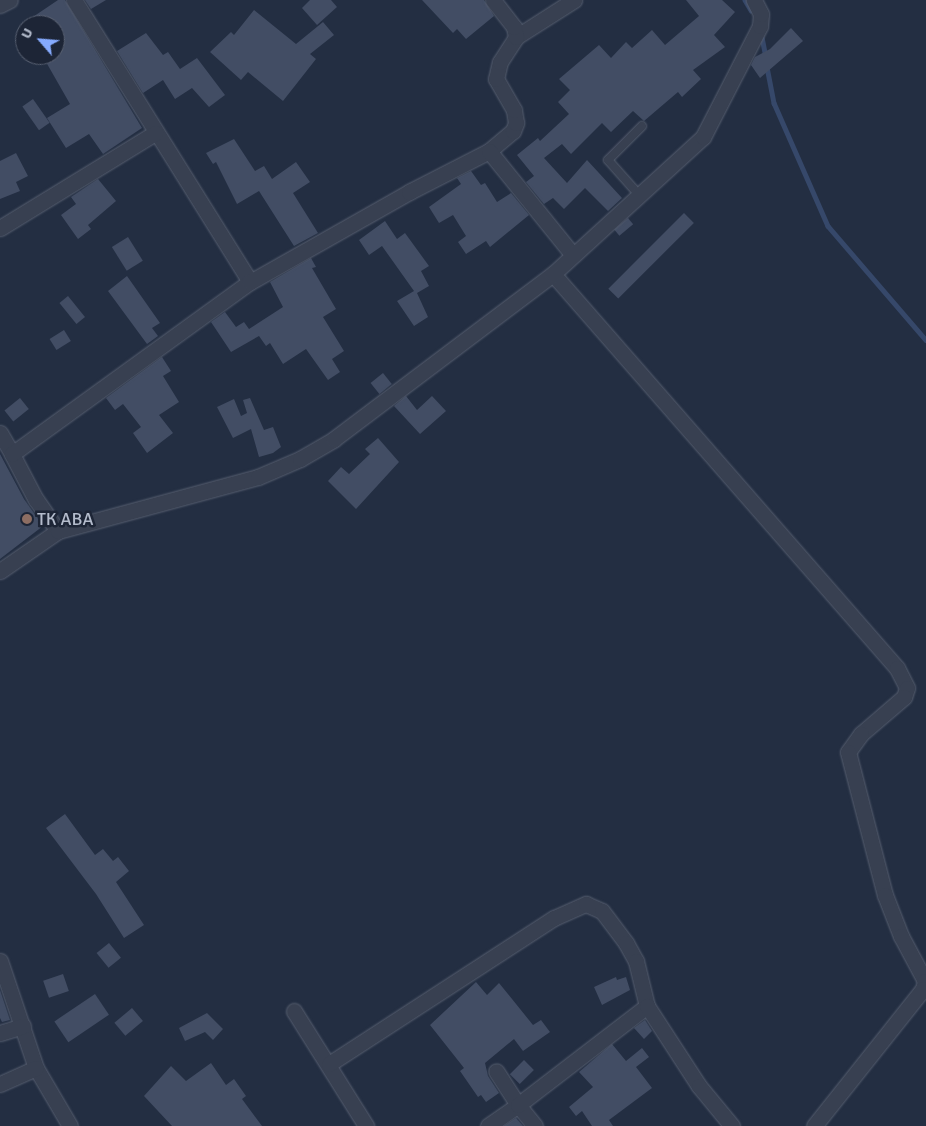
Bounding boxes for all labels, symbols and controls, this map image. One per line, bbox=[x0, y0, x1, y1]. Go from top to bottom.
north arrow bbox=[15, 15, 65, 65]
text: U bbox=[17, 25, 37, 41]
place label: TK ABA bbox=[37, 508, 93, 530]
marker: TK ABA bbox=[21, 513, 33, 525]

